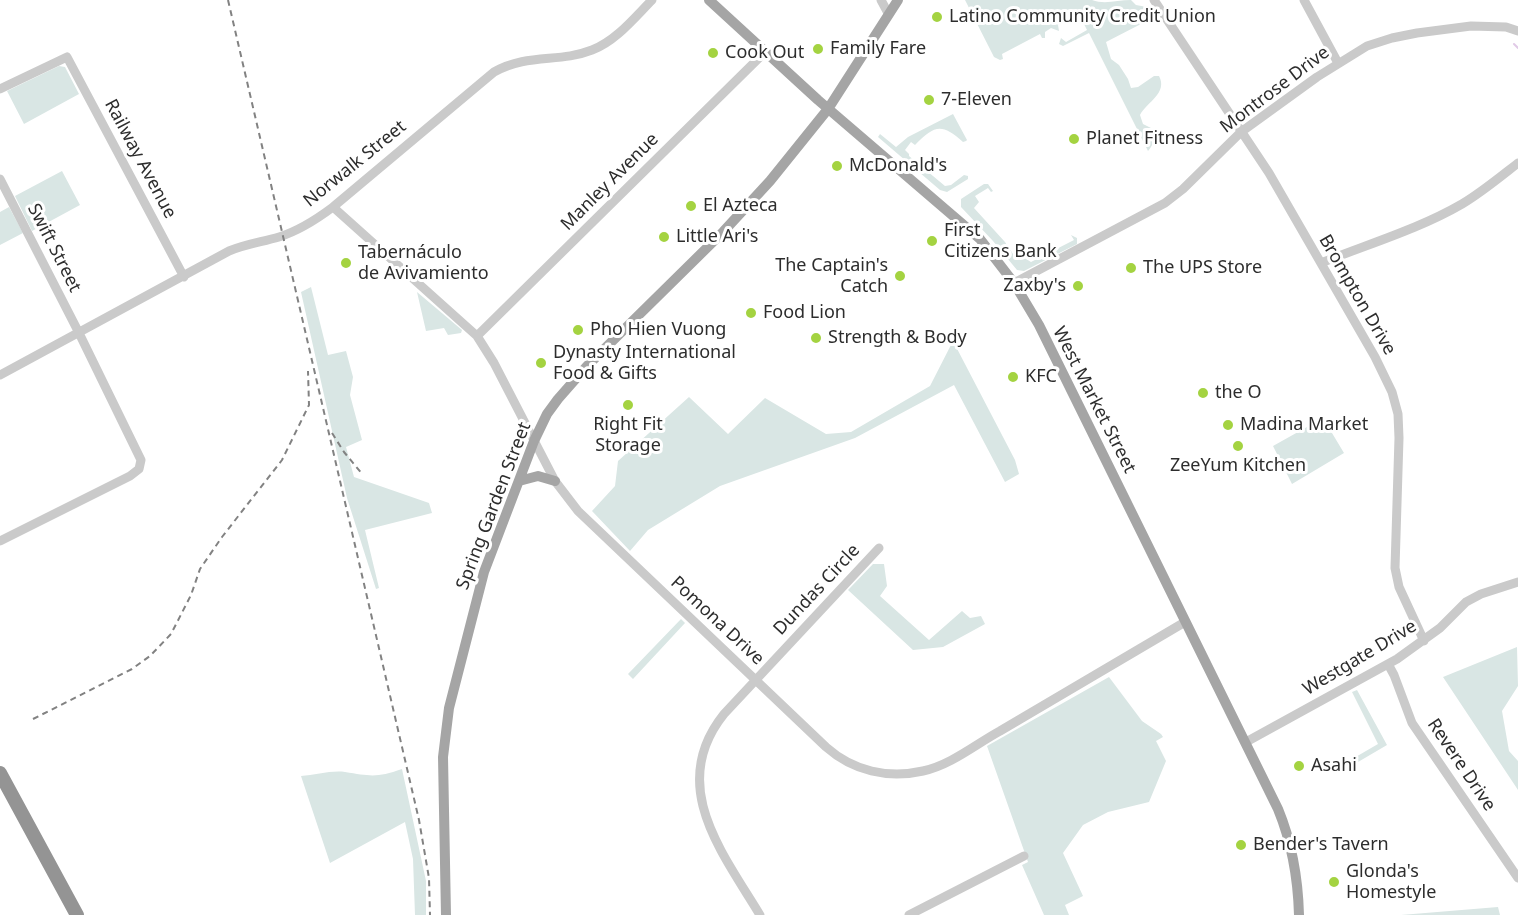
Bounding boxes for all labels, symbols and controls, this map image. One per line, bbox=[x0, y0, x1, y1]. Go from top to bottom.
place label: Latino Community Credit Union bbox=[949, 6, 1216, 28]
marker: Latino Community Credit Union bbox=[930, 10, 944, 24]
place label: Family Fare bbox=[830, 38, 926, 60]
place label: Cook Out bbox=[725, 42, 804, 64]
marker: Family Fare bbox=[811, 42, 825, 56]
street label: Montrose Drive bbox=[1216, 42, 1334, 138]
marker: Cook Out bbox=[706, 46, 720, 60]
place label: 7-Eleven bbox=[941, 89, 1012, 111]
marker: 7-Eleven bbox=[922, 93, 936, 107]
street label: Railway Avenue bbox=[100, 96, 180, 222]
street label: Norwalk Street bbox=[299, 116, 411, 212]
place label: Planet Fitness bbox=[1086, 128, 1203, 150]
street label: Manley Avenue bbox=[557, 129, 663, 235]
marker: Planet Fitness bbox=[1067, 132, 1081, 146]
place label: McDonald's bbox=[849, 155, 947, 177]
marker: McDonald's bbox=[830, 159, 844, 173]
place label: El Azteca bbox=[703, 195, 778, 217]
marker: El Azteca bbox=[684, 199, 698, 213]
street label: Swift Street bbox=[23, 200, 85, 296]
place label: First Citizens Bank bbox=[944, 220, 1057, 262]
place label: Little Ari's bbox=[676, 226, 758, 248]
marker: Little Ari's bbox=[657, 230, 671, 244]
street label: Brompton Drive bbox=[1314, 231, 1400, 359]
marker: First Citizens Bank bbox=[925, 234, 939, 248]
place label: Tabernáculo de Avivamiento bbox=[358, 242, 489, 284]
place label: The Captain's Catch bbox=[775, 255, 888, 298]
marker: Tabernáculo de Avivamiento bbox=[339, 256, 353, 270]
place label: The UPS Store bbox=[1143, 257, 1262, 279]
marker: The UPS Store bbox=[1124, 261, 1138, 275]
marker: The Captain's Catch bbox=[893, 269, 907, 283]
place label: Zaxby's bbox=[1003, 275, 1066, 297]
marker: Zaxby's bbox=[1071, 279, 1085, 293]
place label: Food Lion bbox=[763, 302, 846, 324]
marker: Food Lion bbox=[744, 306, 758, 320]
place label: Pho Hien Vuong bbox=[590, 319, 726, 341]
marker: Pho Hien Vuong bbox=[571, 323, 585, 337]
street label: West Market Street bbox=[1048, 323, 1140, 477]
place label: Strength & Body bbox=[828, 327, 967, 349]
marker: Strength & Body bbox=[809, 331, 823, 345]
place label: Dynasty International Food & Gifts bbox=[553, 342, 736, 385]
marker: Dynasty International Food & Gifts bbox=[534, 356, 548, 370]
place label: KFC bbox=[1025, 366, 1057, 388]
marker: KFC bbox=[1006, 370, 1020, 384]
place label: the O bbox=[1215, 382, 1262, 404]
marker: the O bbox=[1196, 386, 1210, 400]
marker: Right Fit Storage bbox=[621, 398, 635, 412]
place label: Right Fit Storage bbox=[593, 414, 663, 456]
place label: Madina Market bbox=[1240, 414, 1368, 436]
marker: Madina Market bbox=[1221, 418, 1235, 432]
street label: Spring Garden Street bbox=[452, 419, 536, 593]
marker: ZeeYum Kitchen bbox=[1231, 439, 1245, 453]
place label: ZeeYum Kitchen bbox=[1170, 455, 1306, 477]
street label: Dundas Circle bbox=[769, 540, 865, 640]
street label: Pomona Drive bbox=[666, 572, 768, 670]
street label: Westgate Drive bbox=[1299, 616, 1421, 700]
street label: Revere Drive bbox=[1422, 715, 1500, 815]
place label: Asahi bbox=[1311, 755, 1357, 777]
marker: Asahi bbox=[1292, 759, 1306, 773]
place label: Bender's Tavern bbox=[1253, 834, 1389, 856]
marker: Bender's Tavern bbox=[1234, 838, 1248, 852]
place label: Glonda's Homestyle bbox=[1346, 861, 1436, 904]
marker: Glonda's Homestyle bbox=[1327, 875, 1341, 889]

